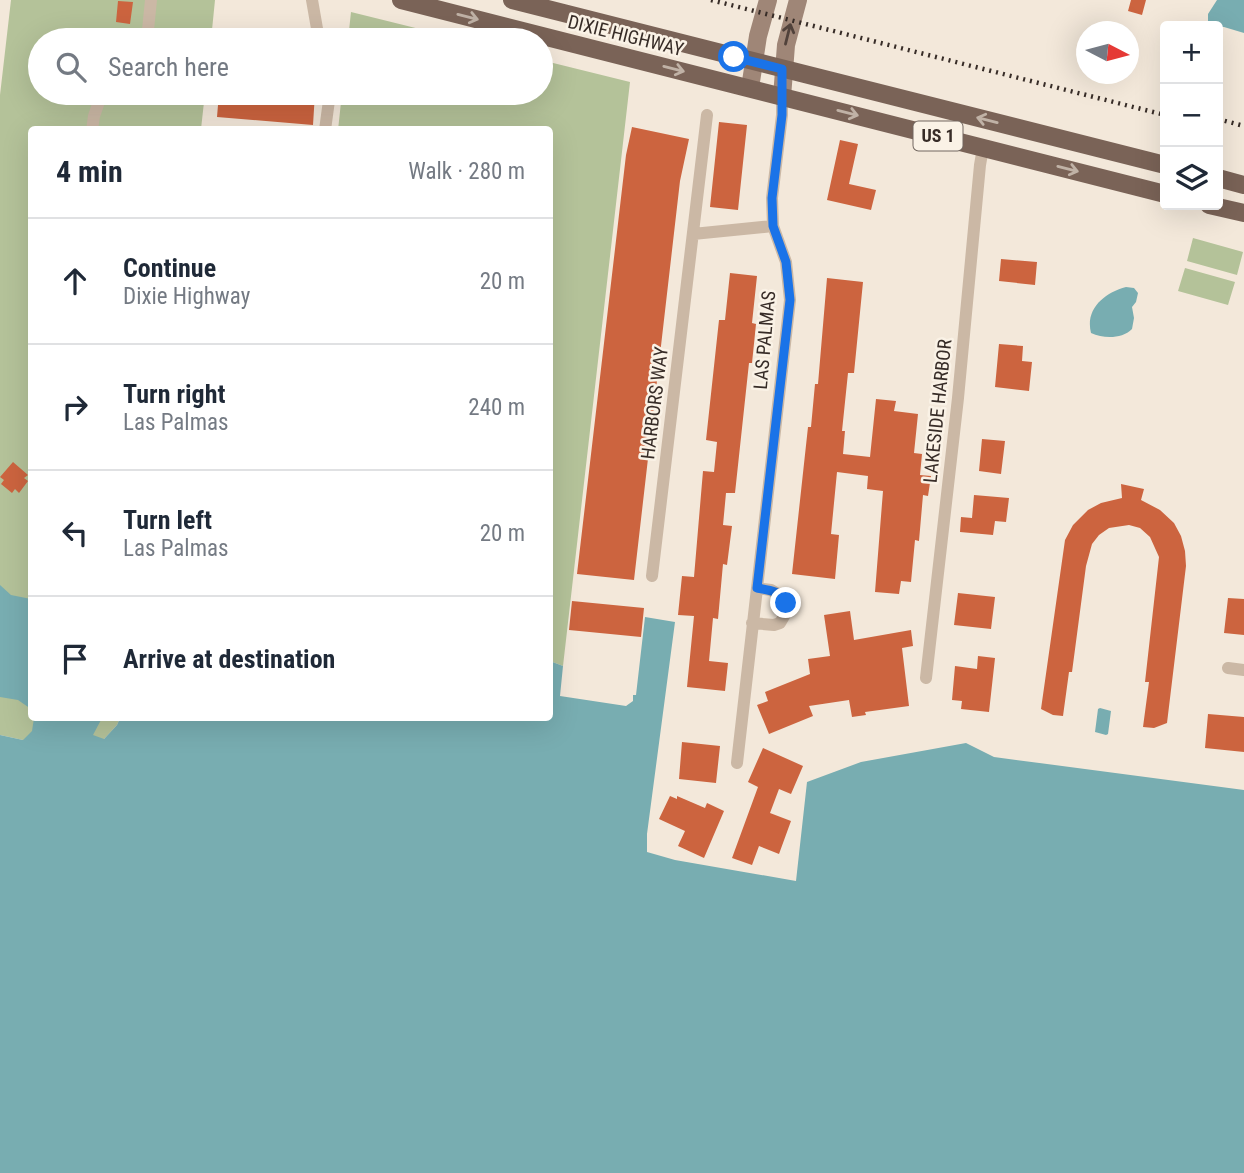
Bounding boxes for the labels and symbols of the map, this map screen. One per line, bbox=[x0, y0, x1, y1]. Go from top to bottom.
street label: DIXIE HIGHWAY bbox=[566, 10, 686, 61]
one-way arrow bbox=[456, 11, 478, 24]
north arrow bbox=[1076, 21, 1139, 84]
one-way arrow bbox=[783, 23, 796, 45]
route start bbox=[718, 41, 749, 72]
one-way arrow bbox=[663, 63, 685, 76]
one-way arrow bbox=[836, 107, 859, 120]
one-way arrow bbox=[977, 113, 999, 126]
road number: US 1 bbox=[914, 121, 962, 150]
one-way arrow bbox=[1056, 163, 1079, 176]
street label: LAS PALMAS bbox=[749, 290, 780, 390]
street label: LAKESIDE HARBOR bbox=[919, 338, 956, 484]
street label: HARBORS WAY bbox=[636, 345, 673, 461]
route end bbox=[770, 587, 801, 618]

